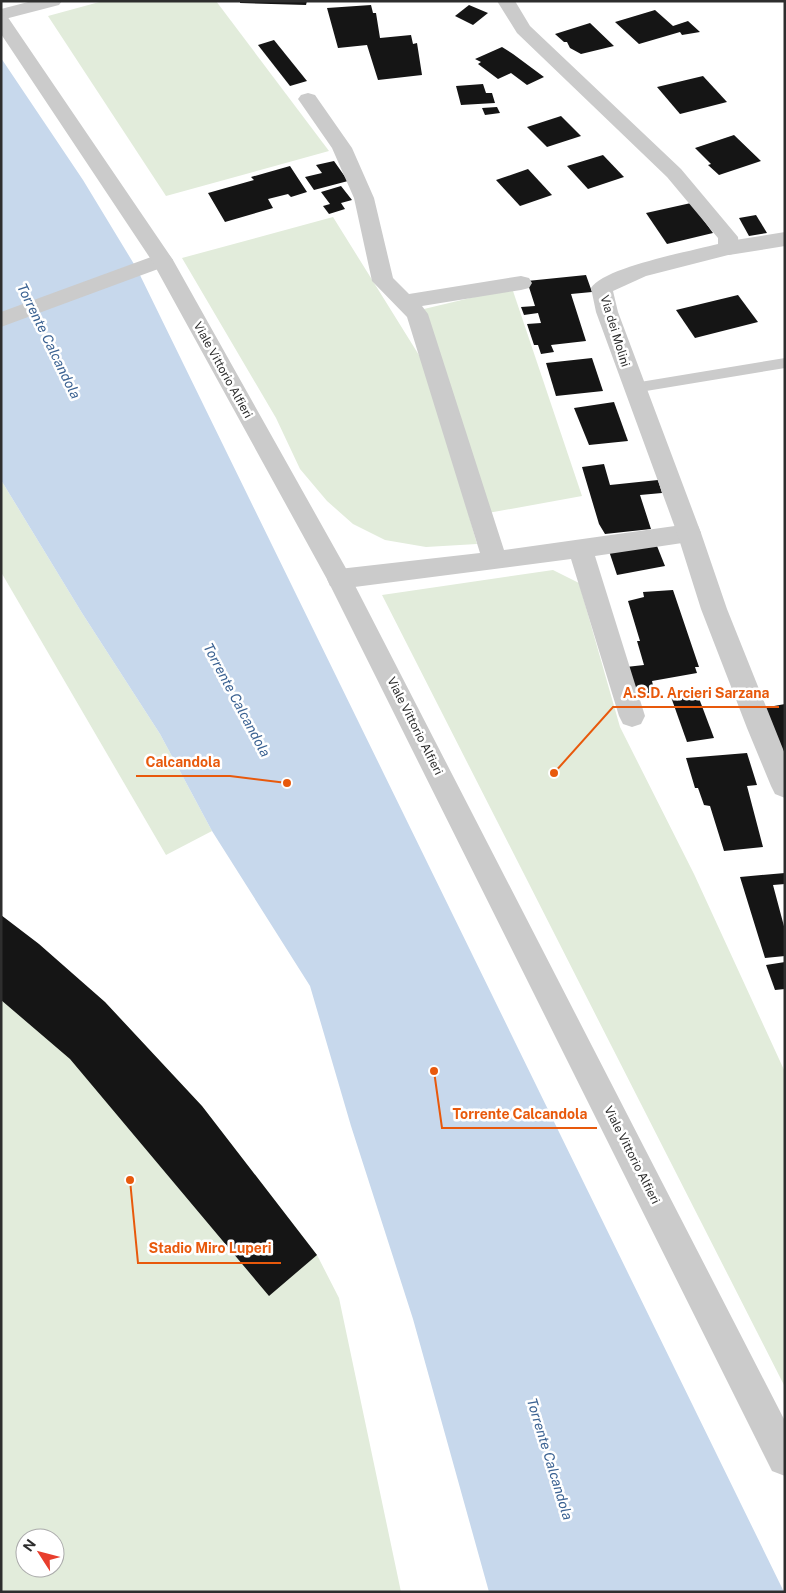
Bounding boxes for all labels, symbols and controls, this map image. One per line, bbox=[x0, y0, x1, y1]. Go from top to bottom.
water label: Torrente Calcandola bbox=[14, 281, 84, 401]
street label: Via dei Molini bbox=[597, 294, 633, 369]
street label: Viale Vittorio Alfieri bbox=[191, 319, 255, 421]
water label: Torrente Calcandola bbox=[200, 640, 274, 760]
street label: Viale Vittorio Alfieri bbox=[384, 675, 446, 777]
callout: A.S.D. Arcieri Sarzana bbox=[613, 678, 779, 707]
text: A.S.D. Arcieri Sarzana bbox=[623, 685, 769, 701]
callout: Calcandola bbox=[136, 747, 230, 776]
text: Calcandola bbox=[146, 754, 220, 770]
callout: Torrente Calcandola bbox=[442, 1099, 597, 1128]
street label: Viale Vittorio Alfieri bbox=[601, 1104, 663, 1206]
text: Torrente Calcandola bbox=[453, 1106, 588, 1122]
callout: Stadio Miro Luperi bbox=[138, 1234, 281, 1263]
text: Stadio Miro Luperi bbox=[149, 1240, 271, 1256]
water label: Torrente Calcandola bbox=[524, 1396, 576, 1522]
north arrow bbox=[15, 1528, 65, 1578]
text: N bbox=[20, 1536, 39, 1554]

